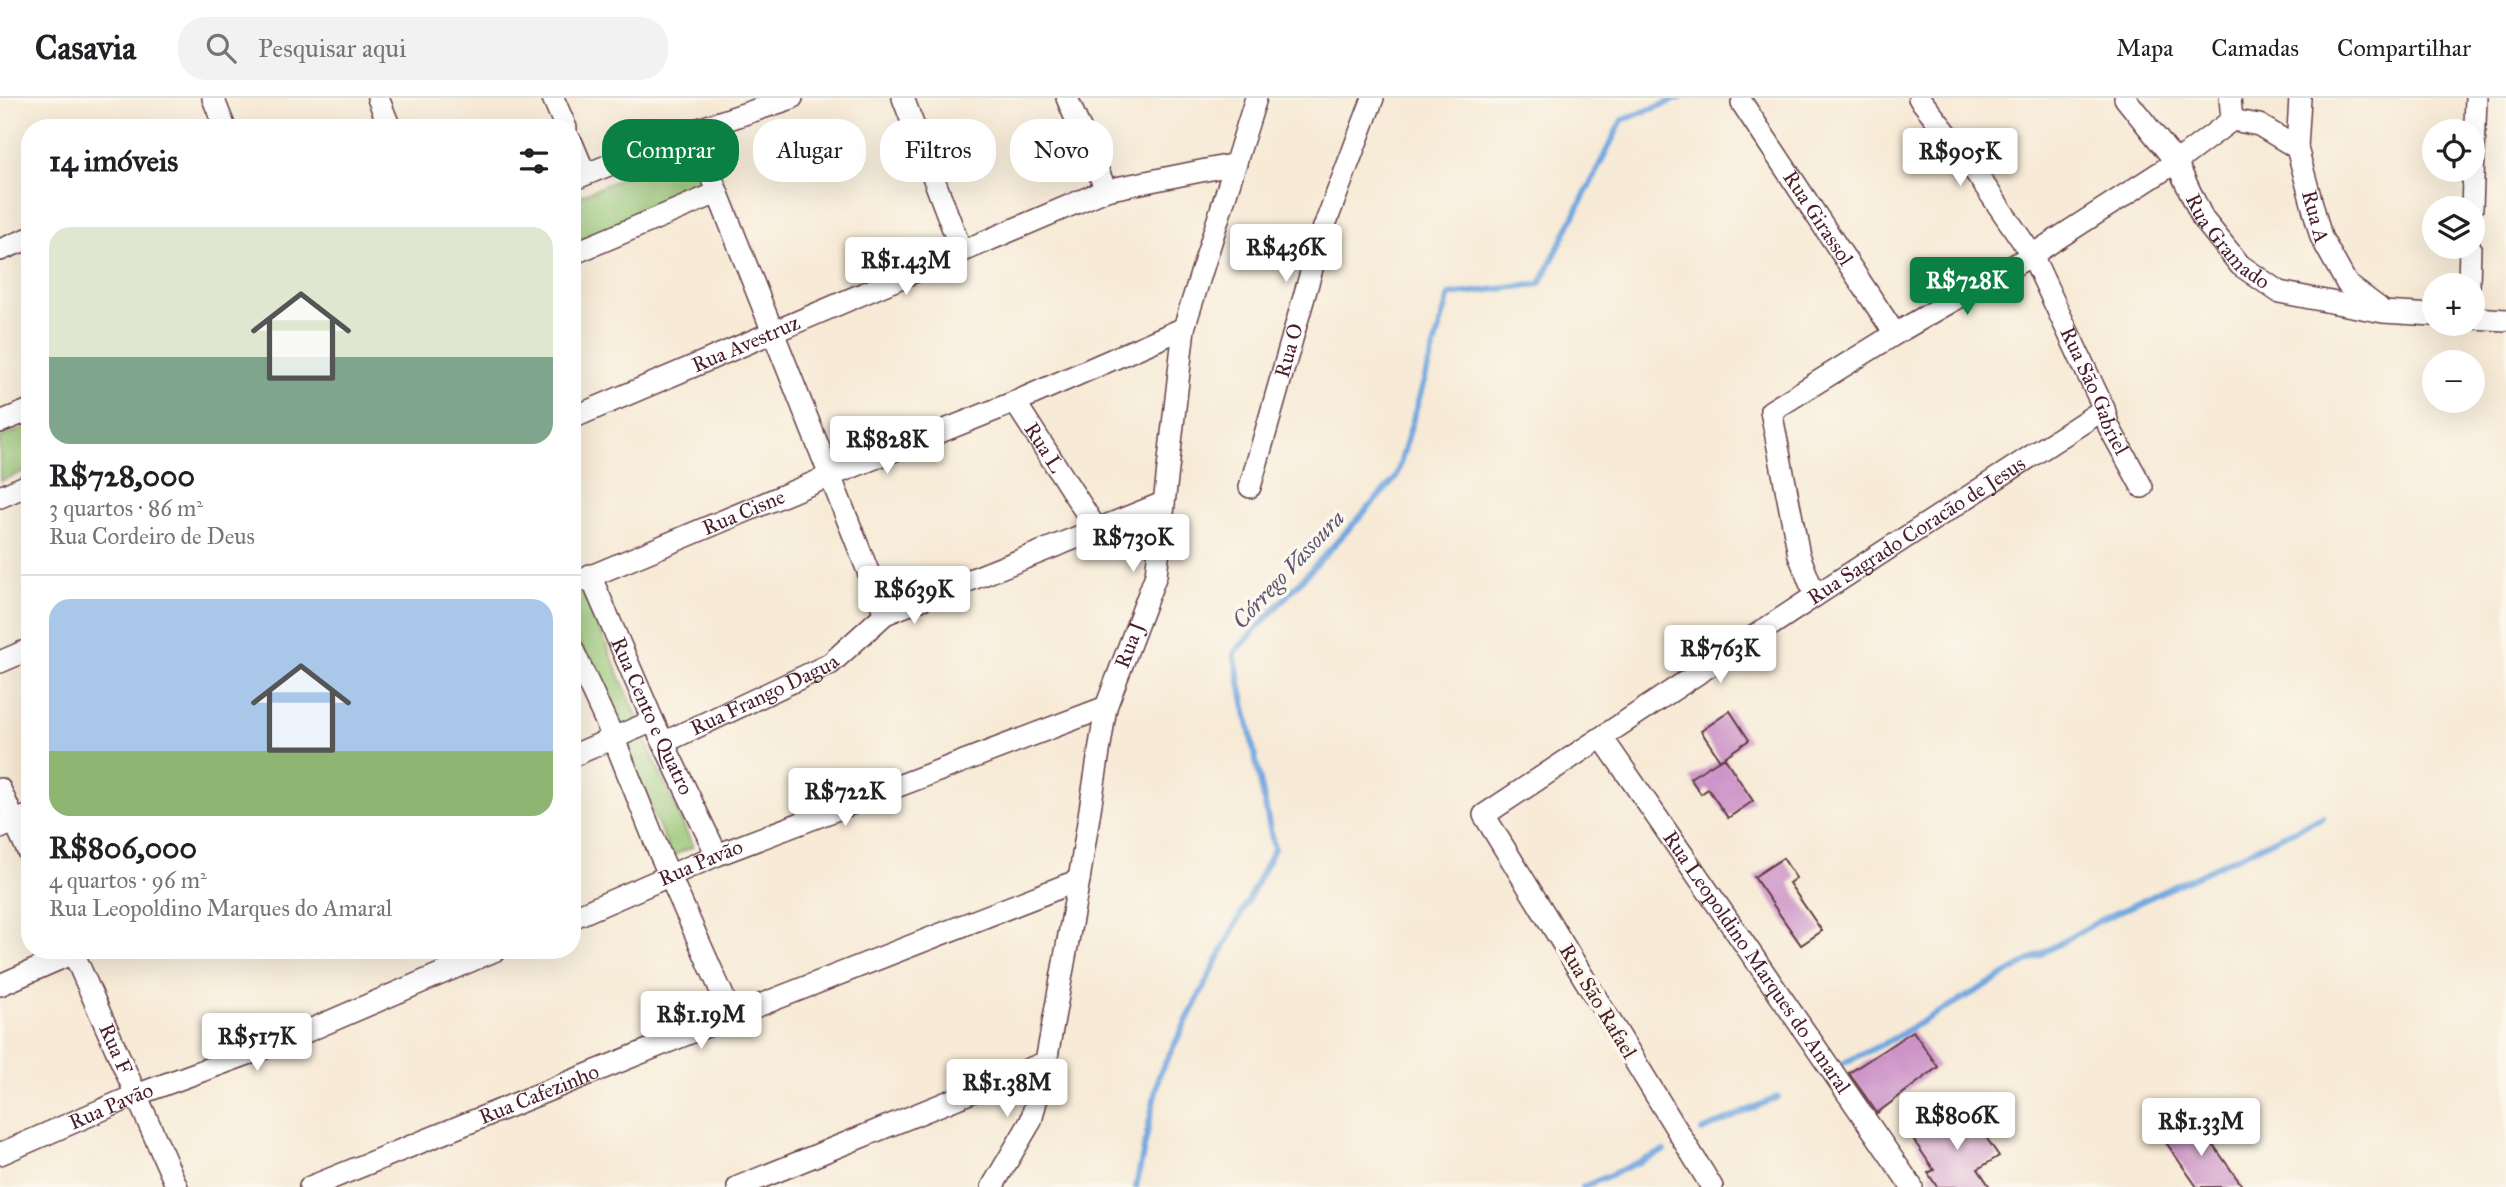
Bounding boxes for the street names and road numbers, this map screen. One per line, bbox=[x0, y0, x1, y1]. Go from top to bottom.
street label: Rua Girassol bbox=[1777, 166, 1859, 271]
street label: Rua A bbox=[2296, 187, 2335, 246]
street label: Rua Gramado bbox=[2180, 190, 2275, 295]
street label: Rua Avestruz bbox=[688, 309, 804, 378]
street label: Rua O bbox=[1269, 320, 1309, 381]
street label: Rua São Gabriel bbox=[2054, 322, 2135, 460]
street label: Rua L bbox=[1018, 417, 1070, 478]
street label: Rua Sagrado Coracão de Jesus bbox=[1803, 450, 2030, 610]
street label: Rua Cisne bbox=[698, 483, 789, 541]
street label: Rua J bbox=[1109, 618, 1150, 672]
street label: Rua Cento e Quatro bbox=[605, 633, 699, 799]
street label: Rua Frango Dagua bbox=[686, 649, 845, 741]
street label: Rua Leopoldino Marques do Amaral bbox=[1657, 826, 1857, 1099]
street label: Rua Pavão bbox=[654, 833, 747, 892]
street label: Rua São Rafael bbox=[1554, 939, 1643, 1063]
street label: Rua F bbox=[93, 1019, 138, 1078]
street label: Rua Cafezinho bbox=[475, 1058, 603, 1130]
street label: Rua Pavão bbox=[65, 1077, 157, 1136]

